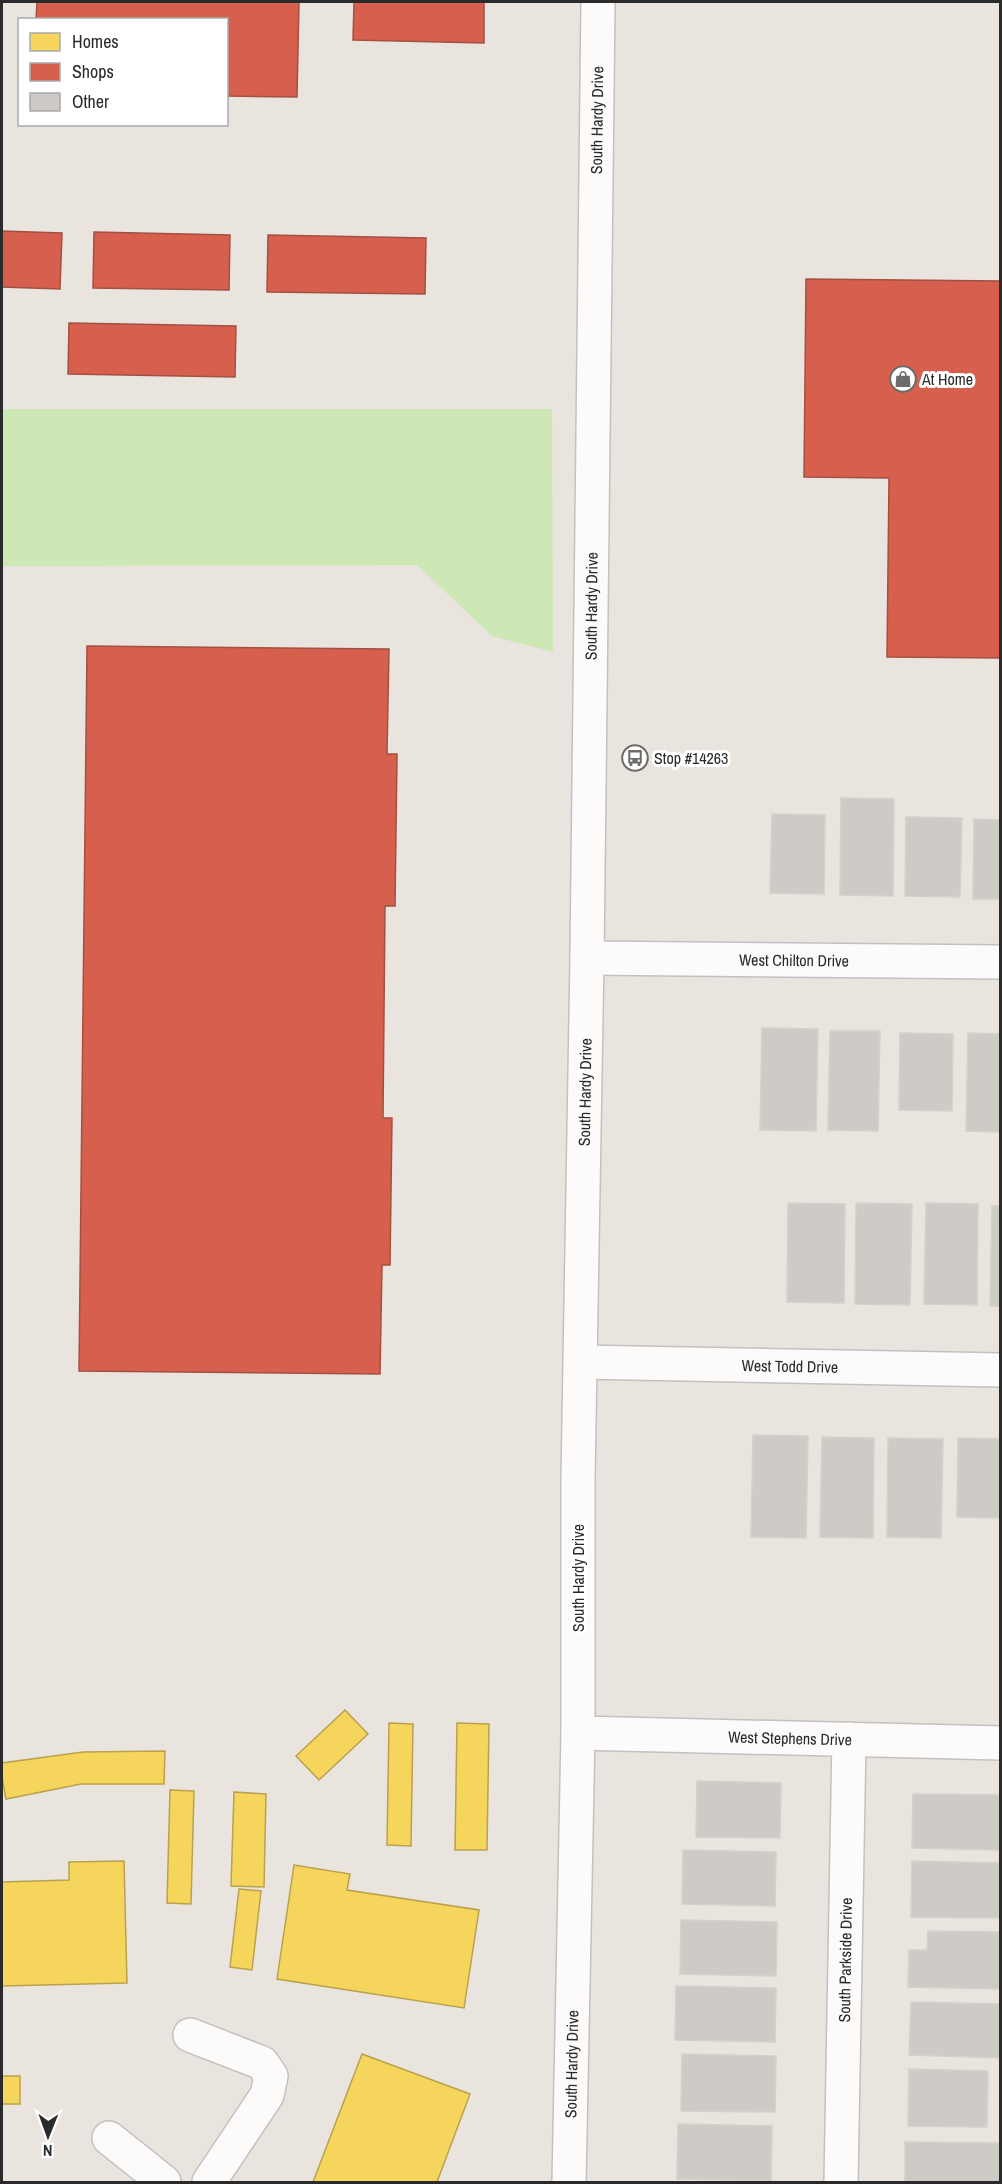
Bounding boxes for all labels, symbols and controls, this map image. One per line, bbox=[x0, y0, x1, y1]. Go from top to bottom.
legend bbox=[18, 18, 228, 126]
text: Homes bbox=[72, 29, 119, 54]
text: Shops bbox=[72, 59, 114, 84]
street label: South Hardy Drive bbox=[585, 66, 608, 174]
text: Other bbox=[72, 89, 109, 114]
shop icon: At Home bbox=[888, 364, 918, 394]
place label: At Home bbox=[921, 368, 973, 390]
street label: South Hardy Drive bbox=[579, 552, 603, 660]
bus stop icon: Stop #14263 bbox=[620, 743, 650, 773]
place label: Stop #14263 bbox=[654, 747, 728, 769]
street label: West Chilton Drive bbox=[739, 948, 849, 972]
street label: South Hardy Drive bbox=[573, 1038, 597, 1146]
street label: West Todd Drive bbox=[741, 1354, 838, 1378]
street label: South Hardy Drive bbox=[567, 1524, 589, 1632]
street label: West Stephens Drive bbox=[728, 1726, 852, 1750]
street label: South Parkside Drive bbox=[833, 1897, 857, 2023]
street label: South Hardy Drive bbox=[559, 2010, 583, 2118]
north arrow bbox=[18, 2106, 78, 2166]
text: N bbox=[43, 2140, 53, 2162]

